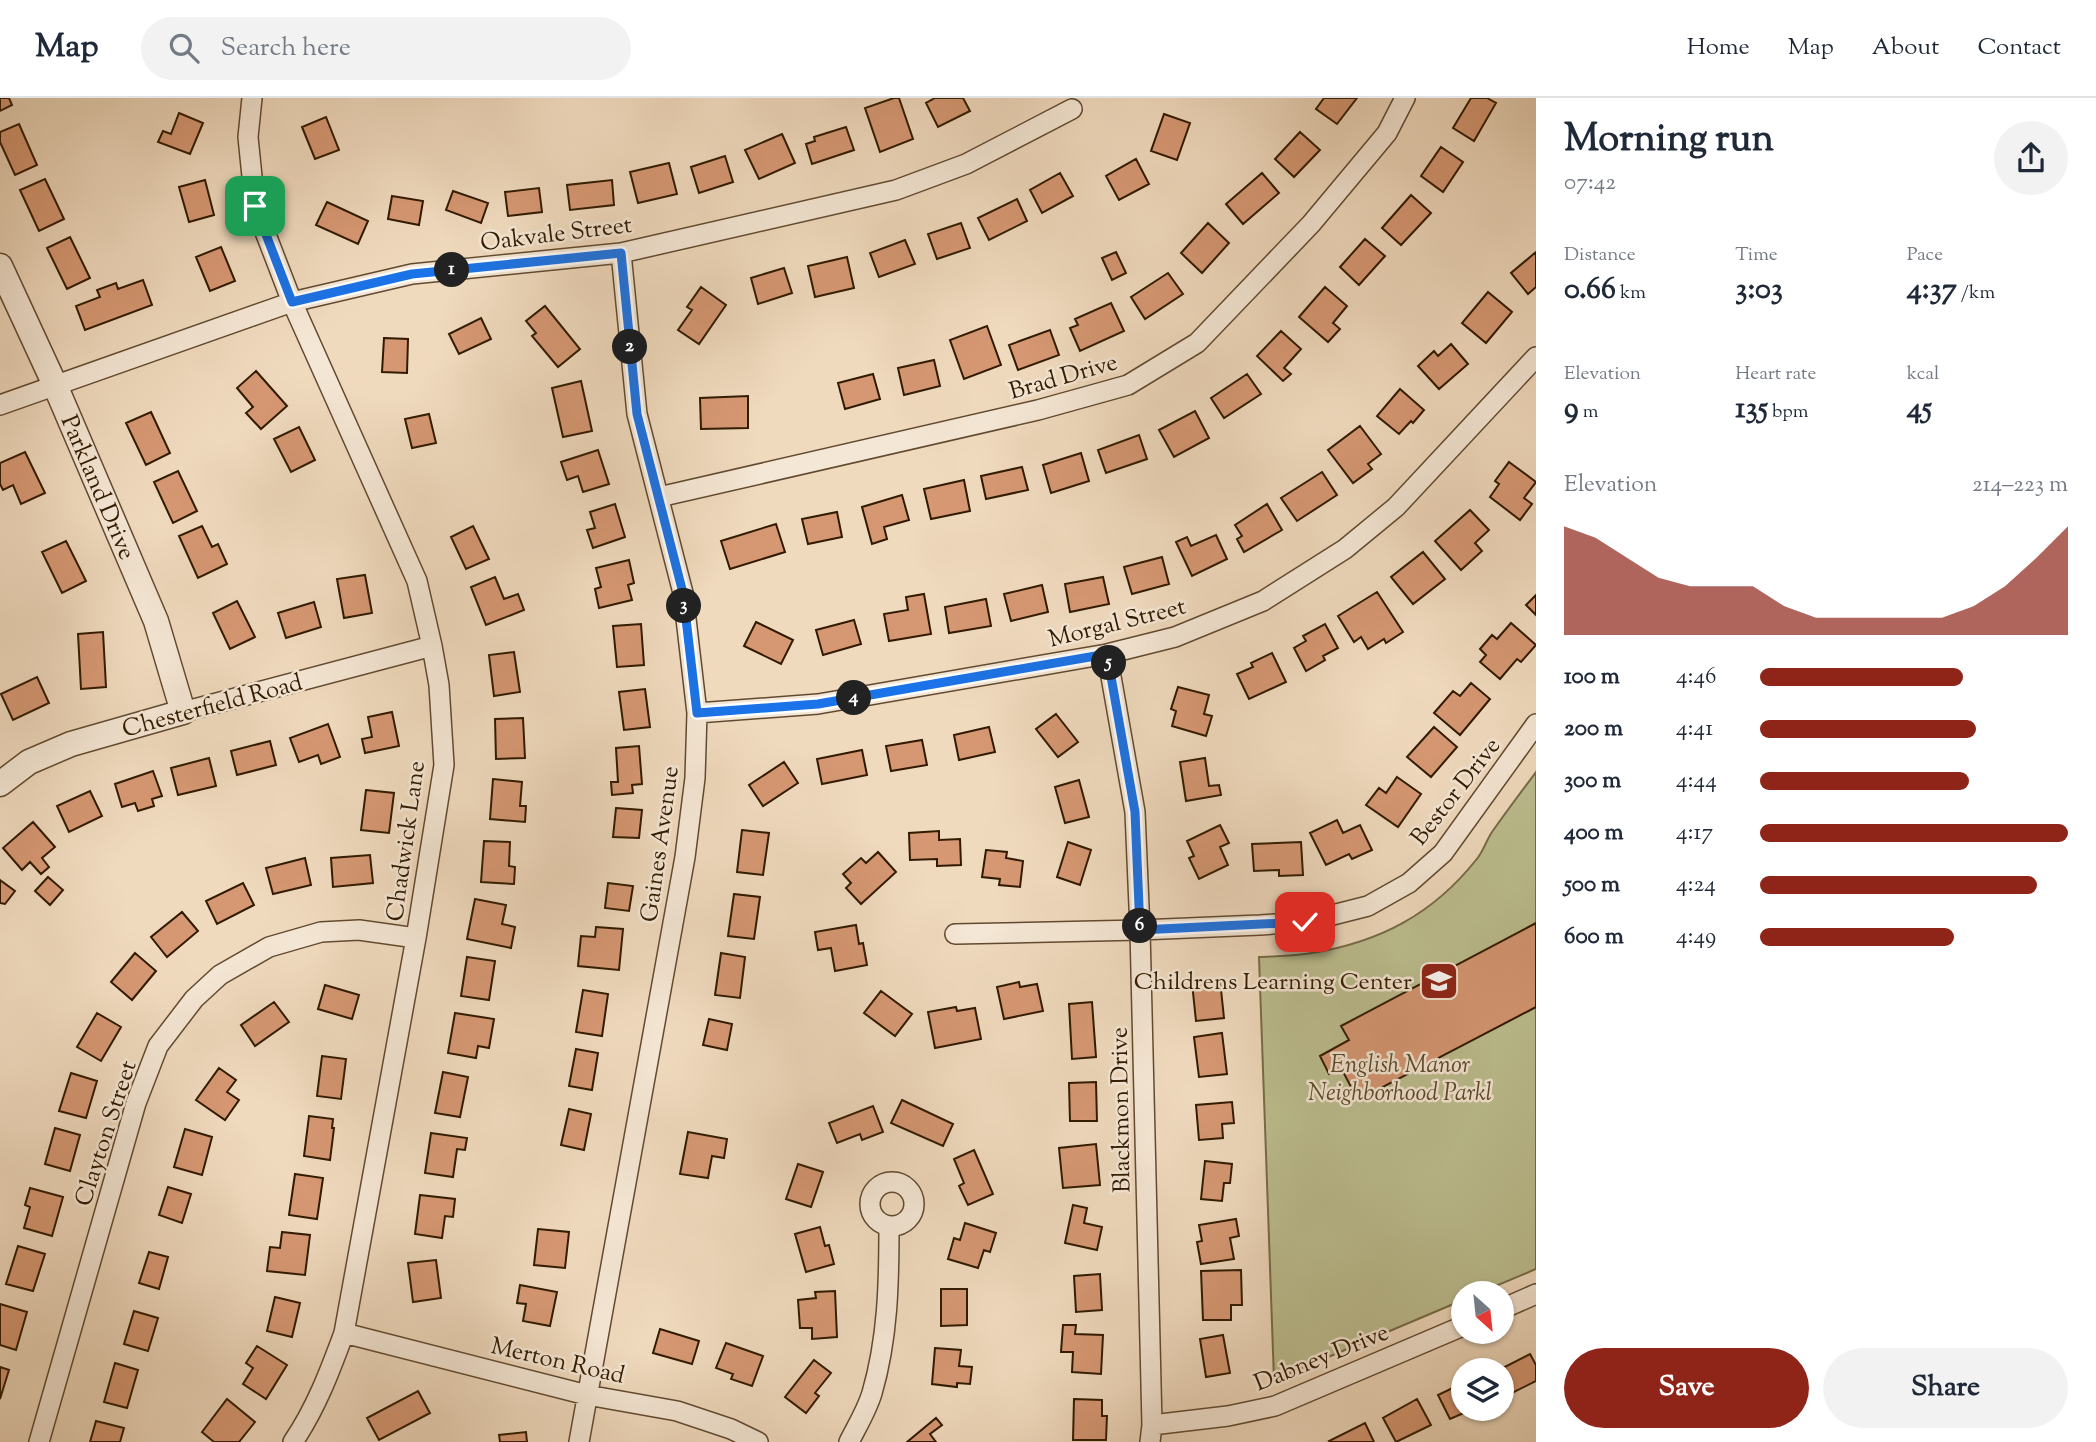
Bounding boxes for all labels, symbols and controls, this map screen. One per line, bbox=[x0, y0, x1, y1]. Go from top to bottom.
search box bbox=[141, 17, 631, 80]
text: Map bbox=[35, 24, 99, 72]
icon: search bbox=[165, 29, 203, 67]
text: Search here bbox=[221, 30, 351, 67]
text: Home bbox=[1687, 31, 1750, 65]
text: Map bbox=[1788, 31, 1834, 65]
text: About bbox=[1872, 31, 1939, 65]
text: Contact bbox=[1977, 31, 2061, 65]
text: Morning run bbox=[1564, 114, 1774, 168]
button: share bbox=[1994, 121, 2068, 195]
text: 07:42 bbox=[1564, 167, 1616, 200]
pin bbox=[225, 176, 285, 236]
icon: arrive bbox=[236, 187, 274, 225]
street label: Oakvale Street bbox=[478, 209, 634, 261]
text: Distance bbox=[1564, 242, 1636, 269]
text: Time bbox=[1735, 242, 1778, 269]
text: Pace bbox=[1907, 242, 1943, 269]
pin: 1 bbox=[434, 252, 470, 288]
text: 1 bbox=[448, 256, 455, 283]
text: 0.66 bbox=[1564, 269, 1616, 312]
text: 3:03 bbox=[1735, 269, 1783, 312]
text: 4:37 bbox=[1907, 269, 1957, 312]
text: km bbox=[1616, 280, 1646, 307]
text: /km bbox=[1957, 280, 1995, 307]
pin: 2 bbox=[612, 330, 648, 364]
text: 2 bbox=[625, 333, 634, 360]
street label: Brad Drive bbox=[1005, 346, 1122, 410]
text: Elevation bbox=[1564, 361, 1641, 388]
text: Heart rate bbox=[1735, 361, 1816, 388]
text: kcal bbox=[1907, 361, 1939, 388]
text: 9 bbox=[1564, 388, 1579, 431]
text: 135 bbox=[1735, 388, 1768, 431]
text: 45 bbox=[1907, 388, 1932, 431]
text: m bbox=[1579, 399, 1598, 426]
text: bpm bbox=[1768, 399, 1808, 426]
street label: Parkland Drive bbox=[51, 410, 143, 565]
text: Elevation bbox=[1564, 469, 1657, 502]
text: 214–223 m bbox=[1972, 469, 2068, 502]
pin: 3 bbox=[666, 588, 702, 624]
street label: Morgal Street bbox=[1045, 590, 1190, 657]
text: 3 bbox=[680, 592, 687, 619]
pin: 5 bbox=[1092, 646, 1126, 680]
text: 5 bbox=[1105, 649, 1112, 676]
text: 100 m bbox=[1564, 661, 1620, 694]
text: 4:46 bbox=[1676, 661, 1716, 694]
street label: Chesterfield Road bbox=[119, 666, 307, 747]
pin: 4 bbox=[836, 680, 872, 716]
text: 4 bbox=[849, 684, 858, 711]
text: 200 m bbox=[1564, 713, 1623, 746]
text: 4:41 bbox=[1676, 713, 1713, 746]
street label: Bestor Drive bbox=[1403, 731, 1510, 853]
street label: Chadwick Lane bbox=[379, 759, 435, 924]
street label: Gaines Avenue bbox=[633, 764, 689, 925]
text: 300 m bbox=[1564, 765, 1621, 798]
text: 4:44 bbox=[1676, 765, 1717, 798]
text: 400 m bbox=[1564, 817, 1624, 850]
text: 4:17 bbox=[1676, 817, 1713, 850]
text: 500 m bbox=[1564, 869, 1620, 902]
text: 4:24 bbox=[1676, 869, 1716, 902]
pin bbox=[1275, 892, 1335, 952]
icon: check bbox=[1286, 903, 1324, 941]
pin: 6 bbox=[1122, 908, 1158, 944]
text: 6 bbox=[1135, 912, 1144, 939]
text: 600 m bbox=[1564, 921, 1624, 954]
text: 4:49 bbox=[1676, 921, 1716, 954]
school or university icon: Childrens Learning Center bbox=[1418, 960, 1460, 1002]
place label: Childrens Learning Center bbox=[1134, 966, 1412, 1000]
street label: Blackmon Drive bbox=[1104, 1027, 1140, 1193]
park label: English Manor Neighborhood Parkl bbox=[1308, 1049, 1492, 1111]
street label: Clayton Street bbox=[67, 1056, 146, 1211]
north arrow bbox=[1451, 1281, 1514, 1344]
map controls bbox=[1451, 1281, 1514, 1421]
street label: Dabney Drive bbox=[1249, 1316, 1394, 1401]
street label: Merton Road bbox=[487, 1330, 628, 1394]
button: Save bbox=[1564, 1348, 1809, 1428]
button: Share bbox=[1823, 1348, 2068, 1428]
button: layers bbox=[1451, 1358, 1514, 1421]

